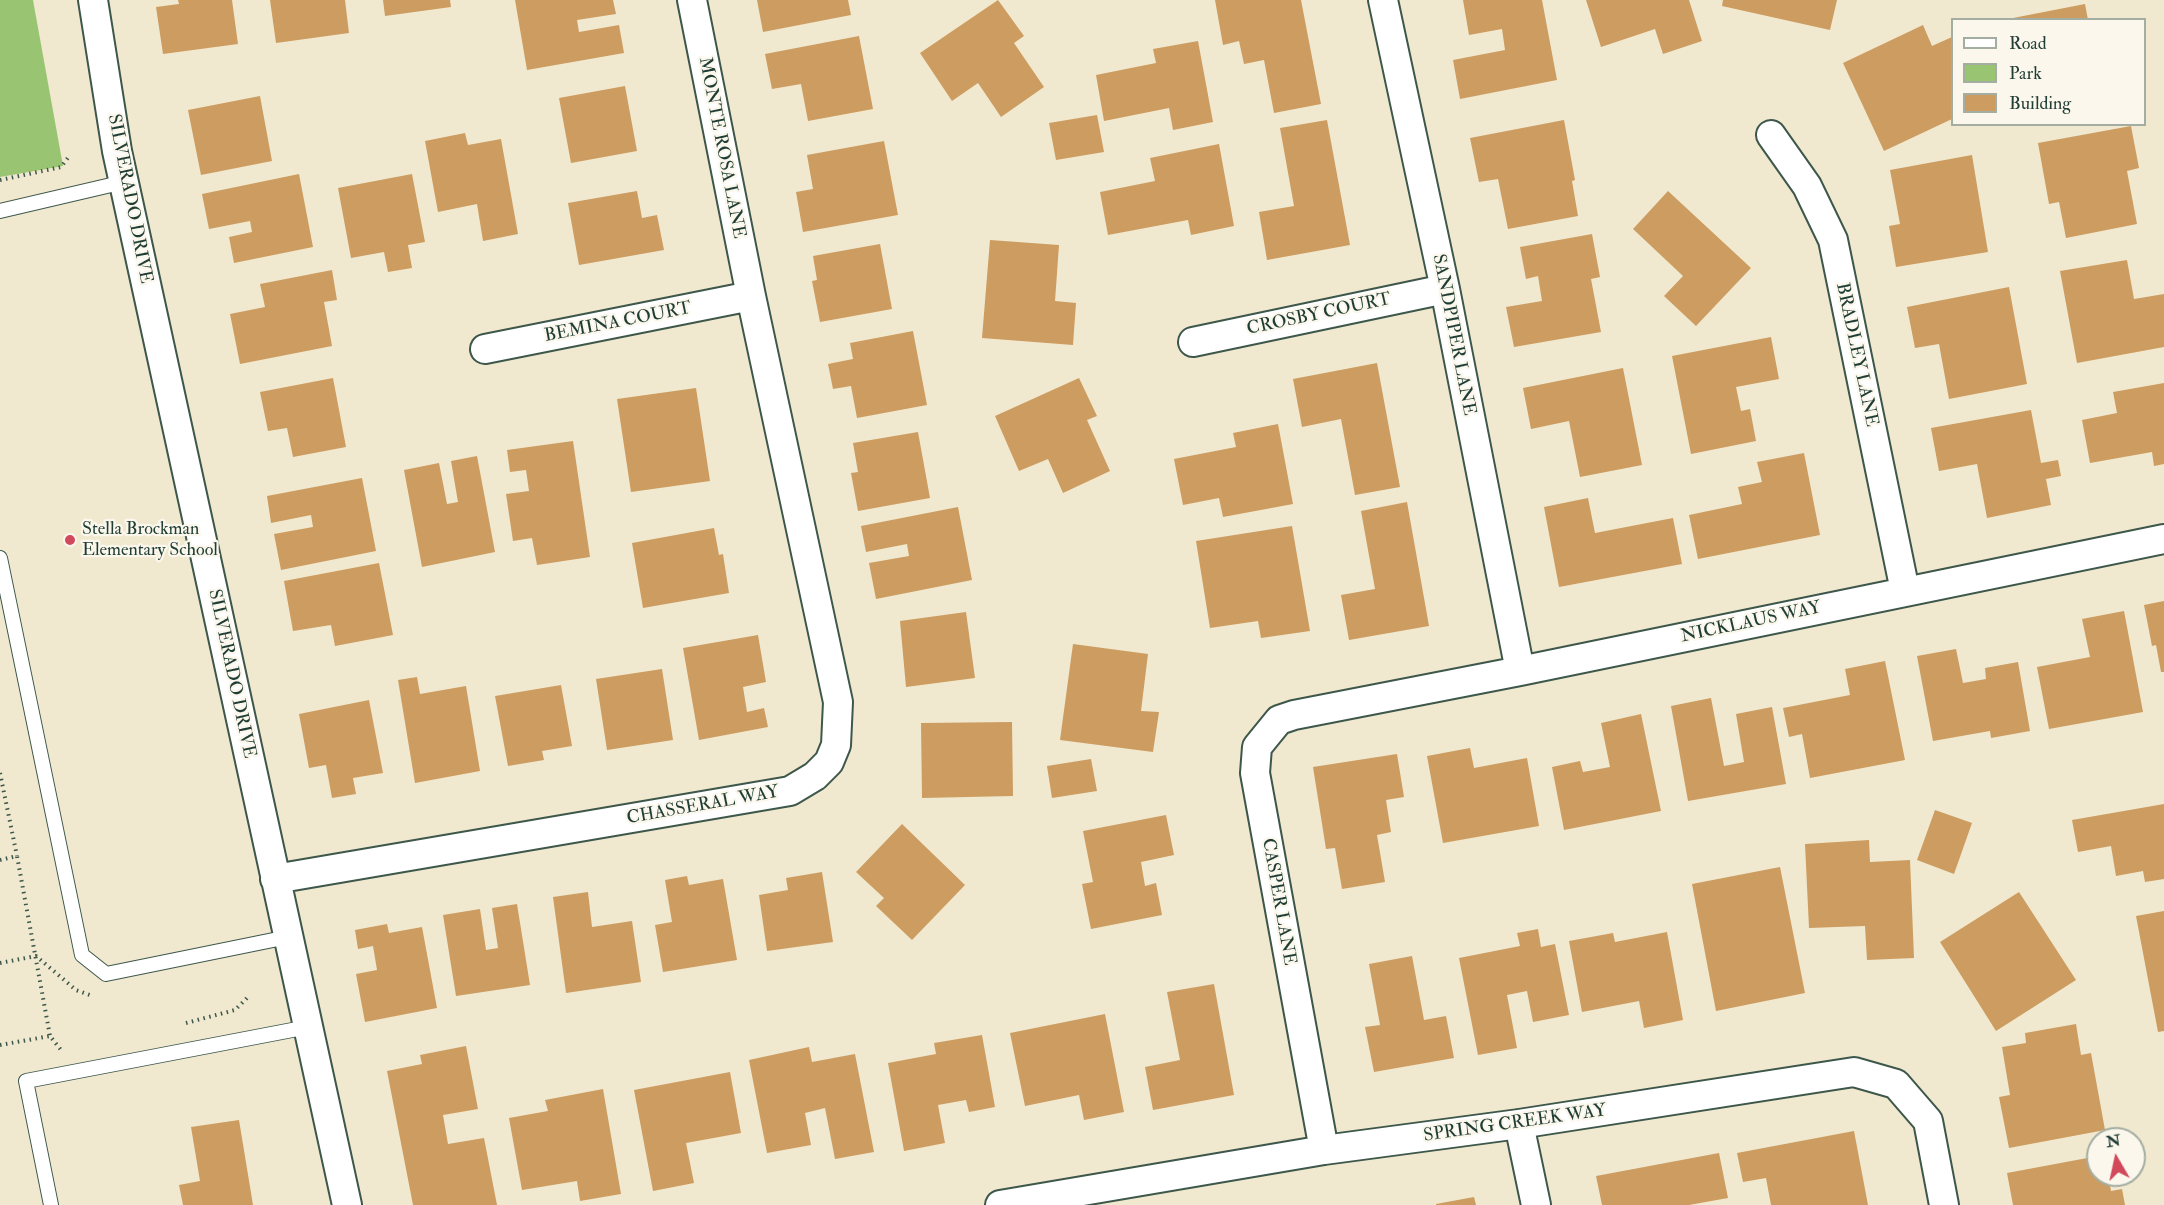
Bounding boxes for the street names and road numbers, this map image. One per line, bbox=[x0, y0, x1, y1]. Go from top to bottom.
street label: MONTE ROSA LANE bbox=[693, 56, 749, 240]
street label: SILVERADO DRIVE bbox=[102, 112, 156, 286]
street label: SANDPIPER LANE bbox=[1427, 252, 1479, 418]
street label: BRADLEY LANE bbox=[1830, 281, 1882, 429]
street label: CROSBY COURT bbox=[1245, 289, 1393, 341]
street label: BEMINA COURT bbox=[543, 298, 693, 348]
street label: SILVERADO DRIVE bbox=[203, 588, 259, 760]
street label: NICKLAUS WAY bbox=[1679, 598, 1823, 648]
street label: CHASSERAL WAY bbox=[625, 782, 781, 830]
street label: CASPER LANE bbox=[1256, 837, 1300, 967]
street label: SPRING CREEK WAY bbox=[1422, 1100, 1608, 1148]

